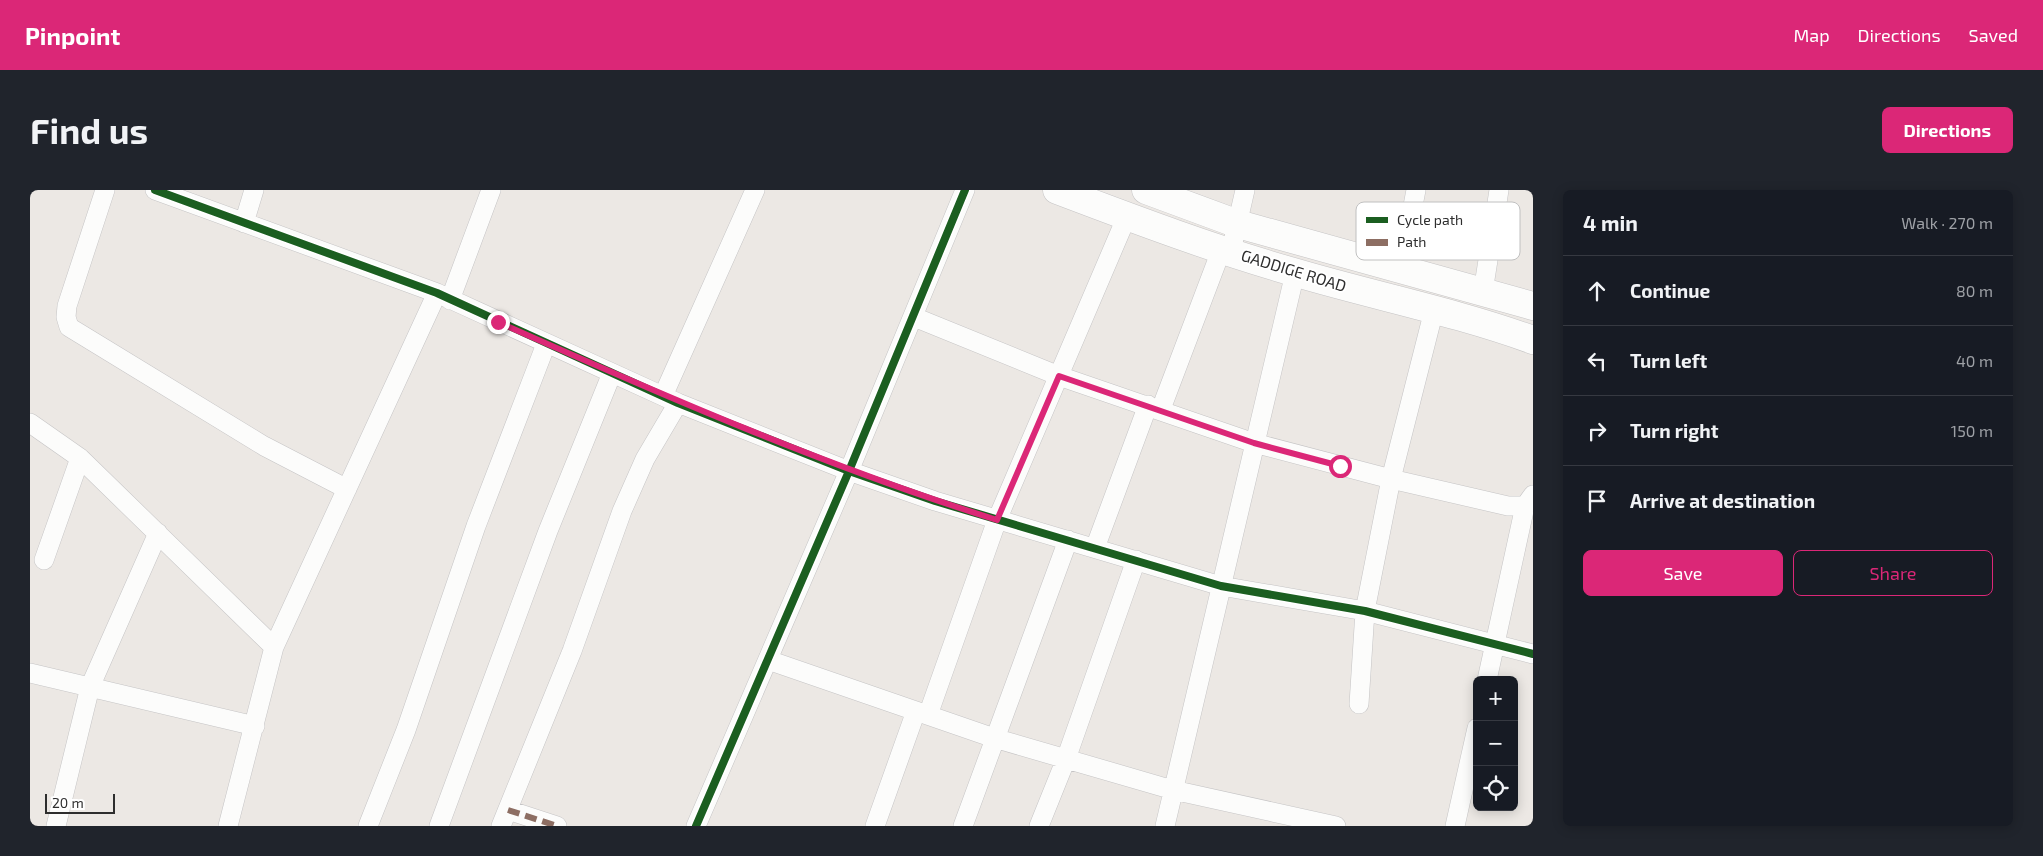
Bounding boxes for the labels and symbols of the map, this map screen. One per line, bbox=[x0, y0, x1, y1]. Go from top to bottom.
legend bbox=[1356, 202, 1520, 260]
text: Cycle path bbox=[1397, 211, 1463, 228]
text: Path bbox=[1397, 233, 1426, 250]
street label: GADDIGE ROAD bbox=[1239, 245, 1349, 295]
route end bbox=[487, 311, 510, 334]
route start bbox=[1329, 455, 1352, 478]
scale bar bbox=[45, 791, 115, 814]

